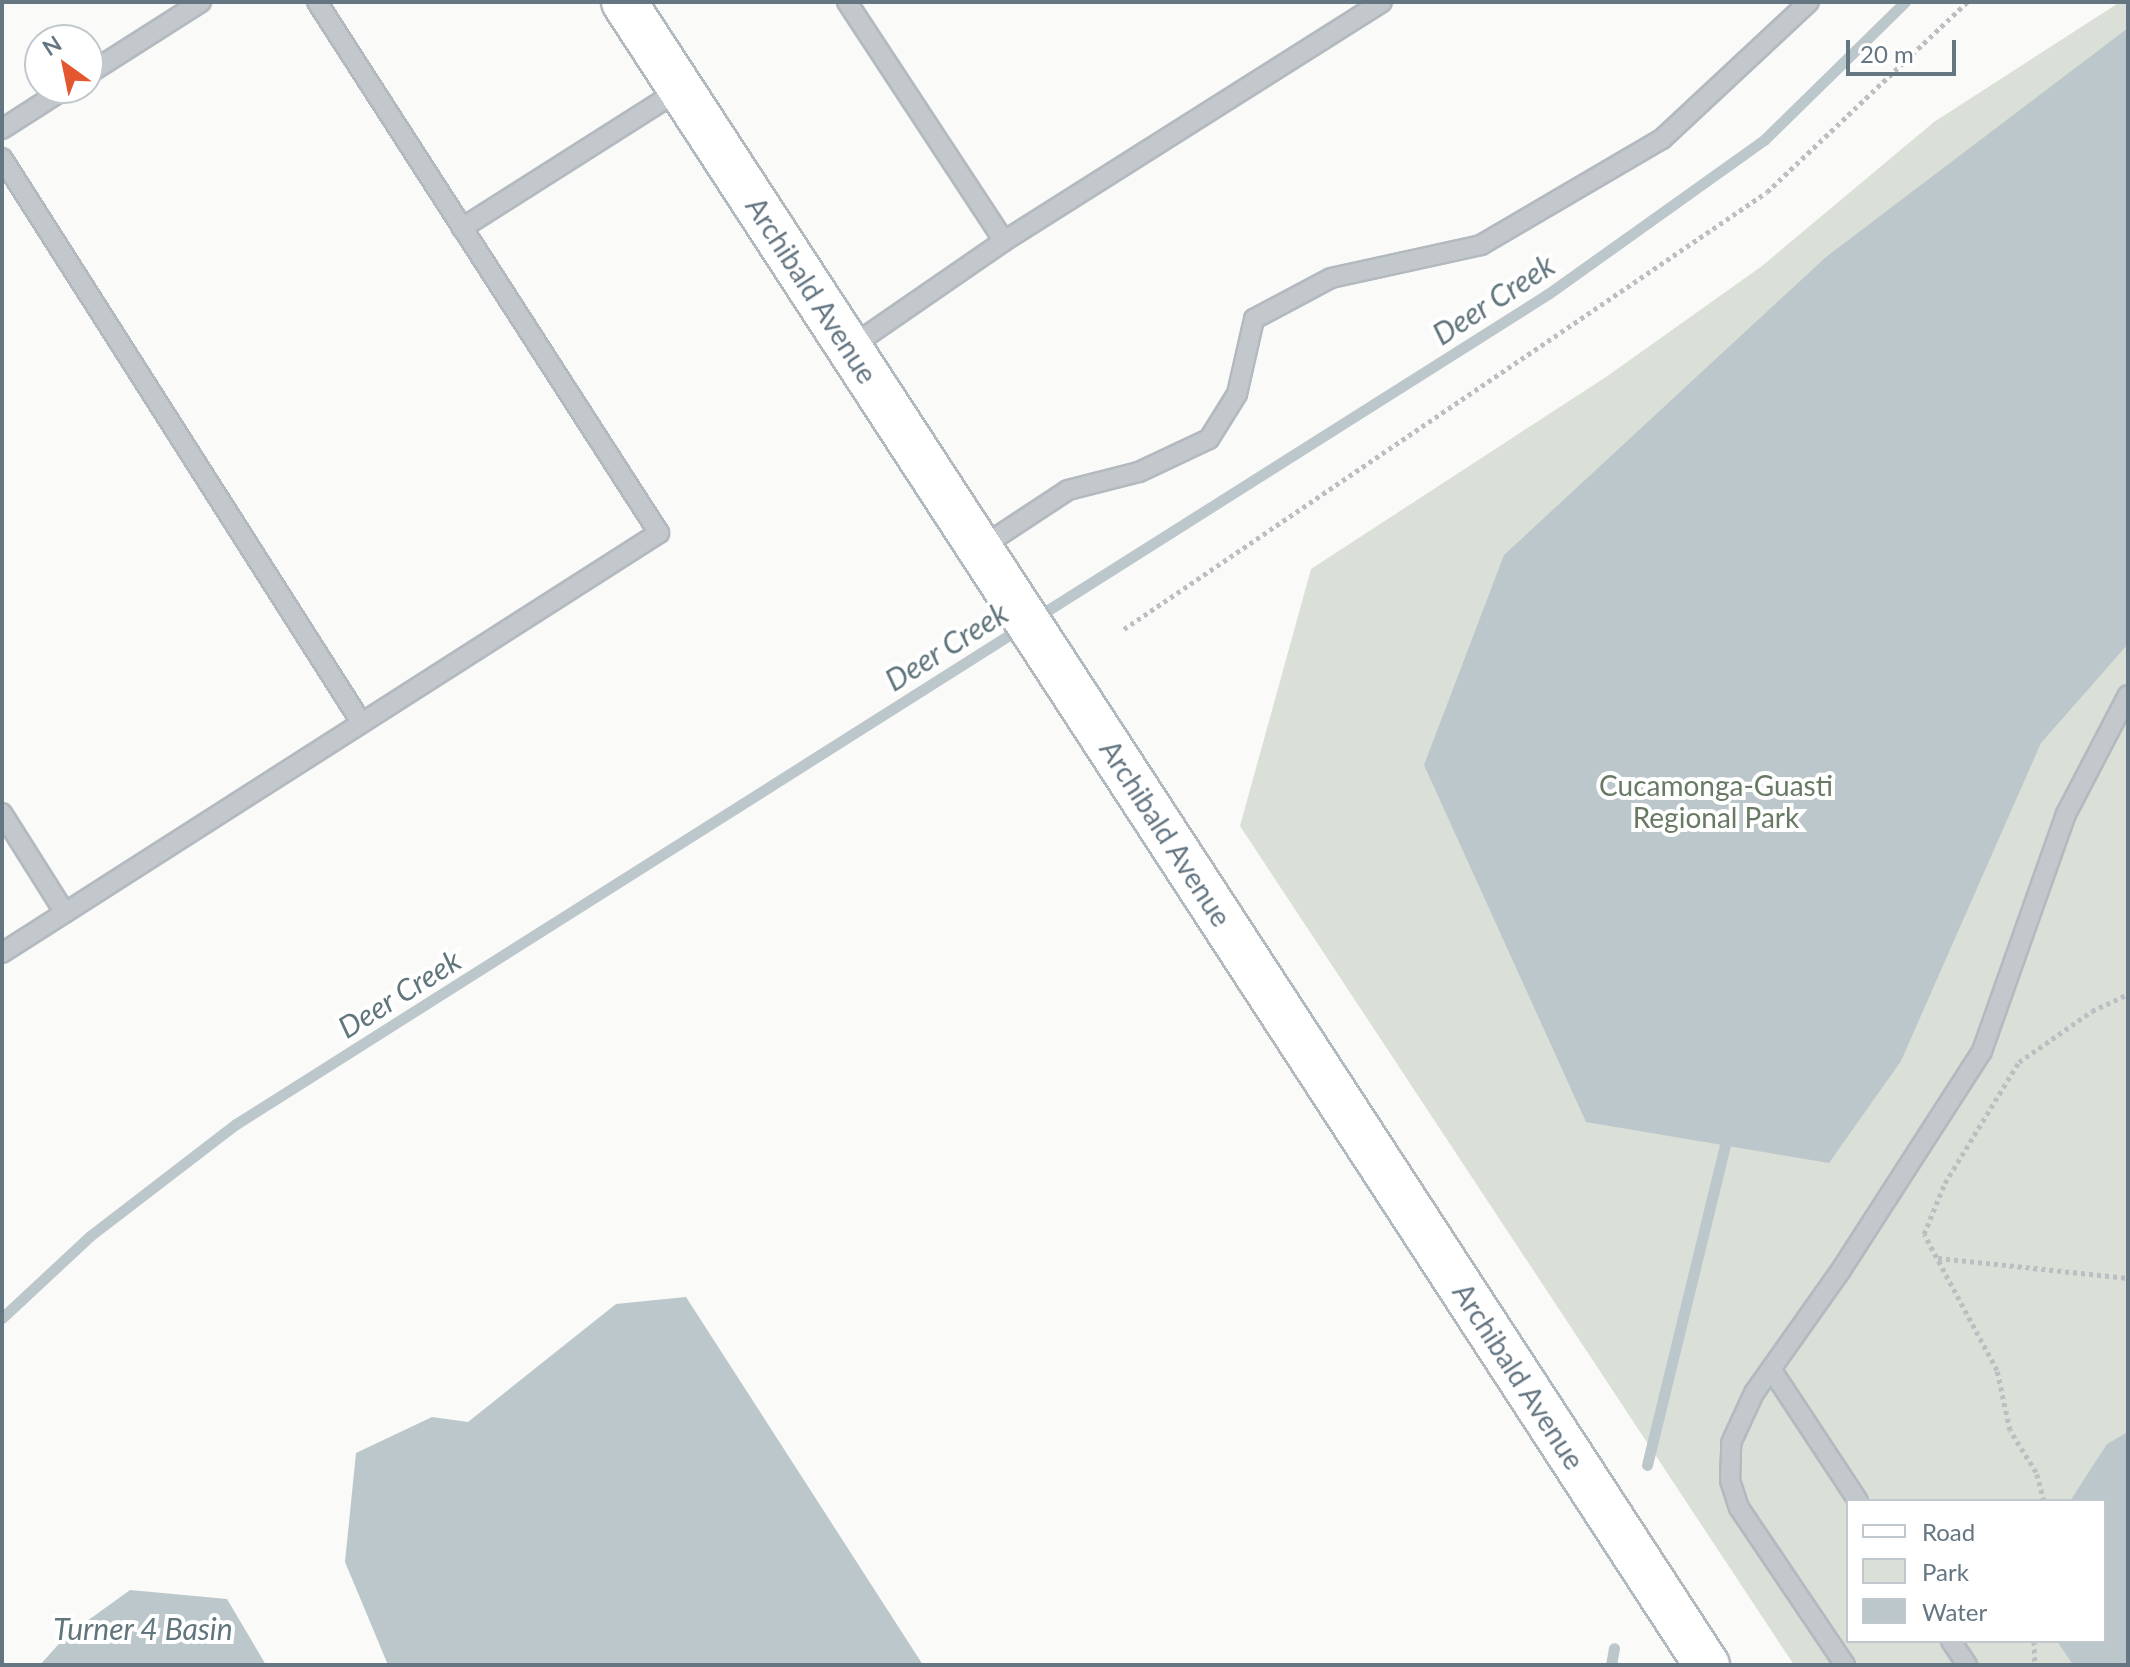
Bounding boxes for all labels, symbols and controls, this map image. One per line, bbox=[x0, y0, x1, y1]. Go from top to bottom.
north arrow bbox=[24, 24, 104, 104]
scale bar bbox=[1850, 24, 1960, 74]
text: N bbox=[37, 29, 66, 61]
text: 20 m bbox=[1860, 39, 1914, 68]
street label: Archibald Avenue bbox=[739, 190, 885, 390]
water label: Deer Creek bbox=[1425, 246, 1561, 352]
water label: Deer Creek bbox=[878, 594, 1014, 698]
street label: Archibald Avenue bbox=[1093, 733, 1239, 933]
park label: Cucamonga-Guasti Regional Park bbox=[1599, 768, 1833, 834]
water label: Deer Creek bbox=[331, 941, 467, 1045]
street label: Archibald Avenue bbox=[1446, 1276, 1592, 1476]
legend bbox=[1846, 1499, 2106, 1643]
text: Road bbox=[1922, 1517, 1975, 1546]
text: Park bbox=[1922, 1557, 1969, 1586]
text: Water bbox=[1922, 1597, 1987, 1626]
water label: Turner 4 Basin bbox=[53, 1610, 233, 1646]

